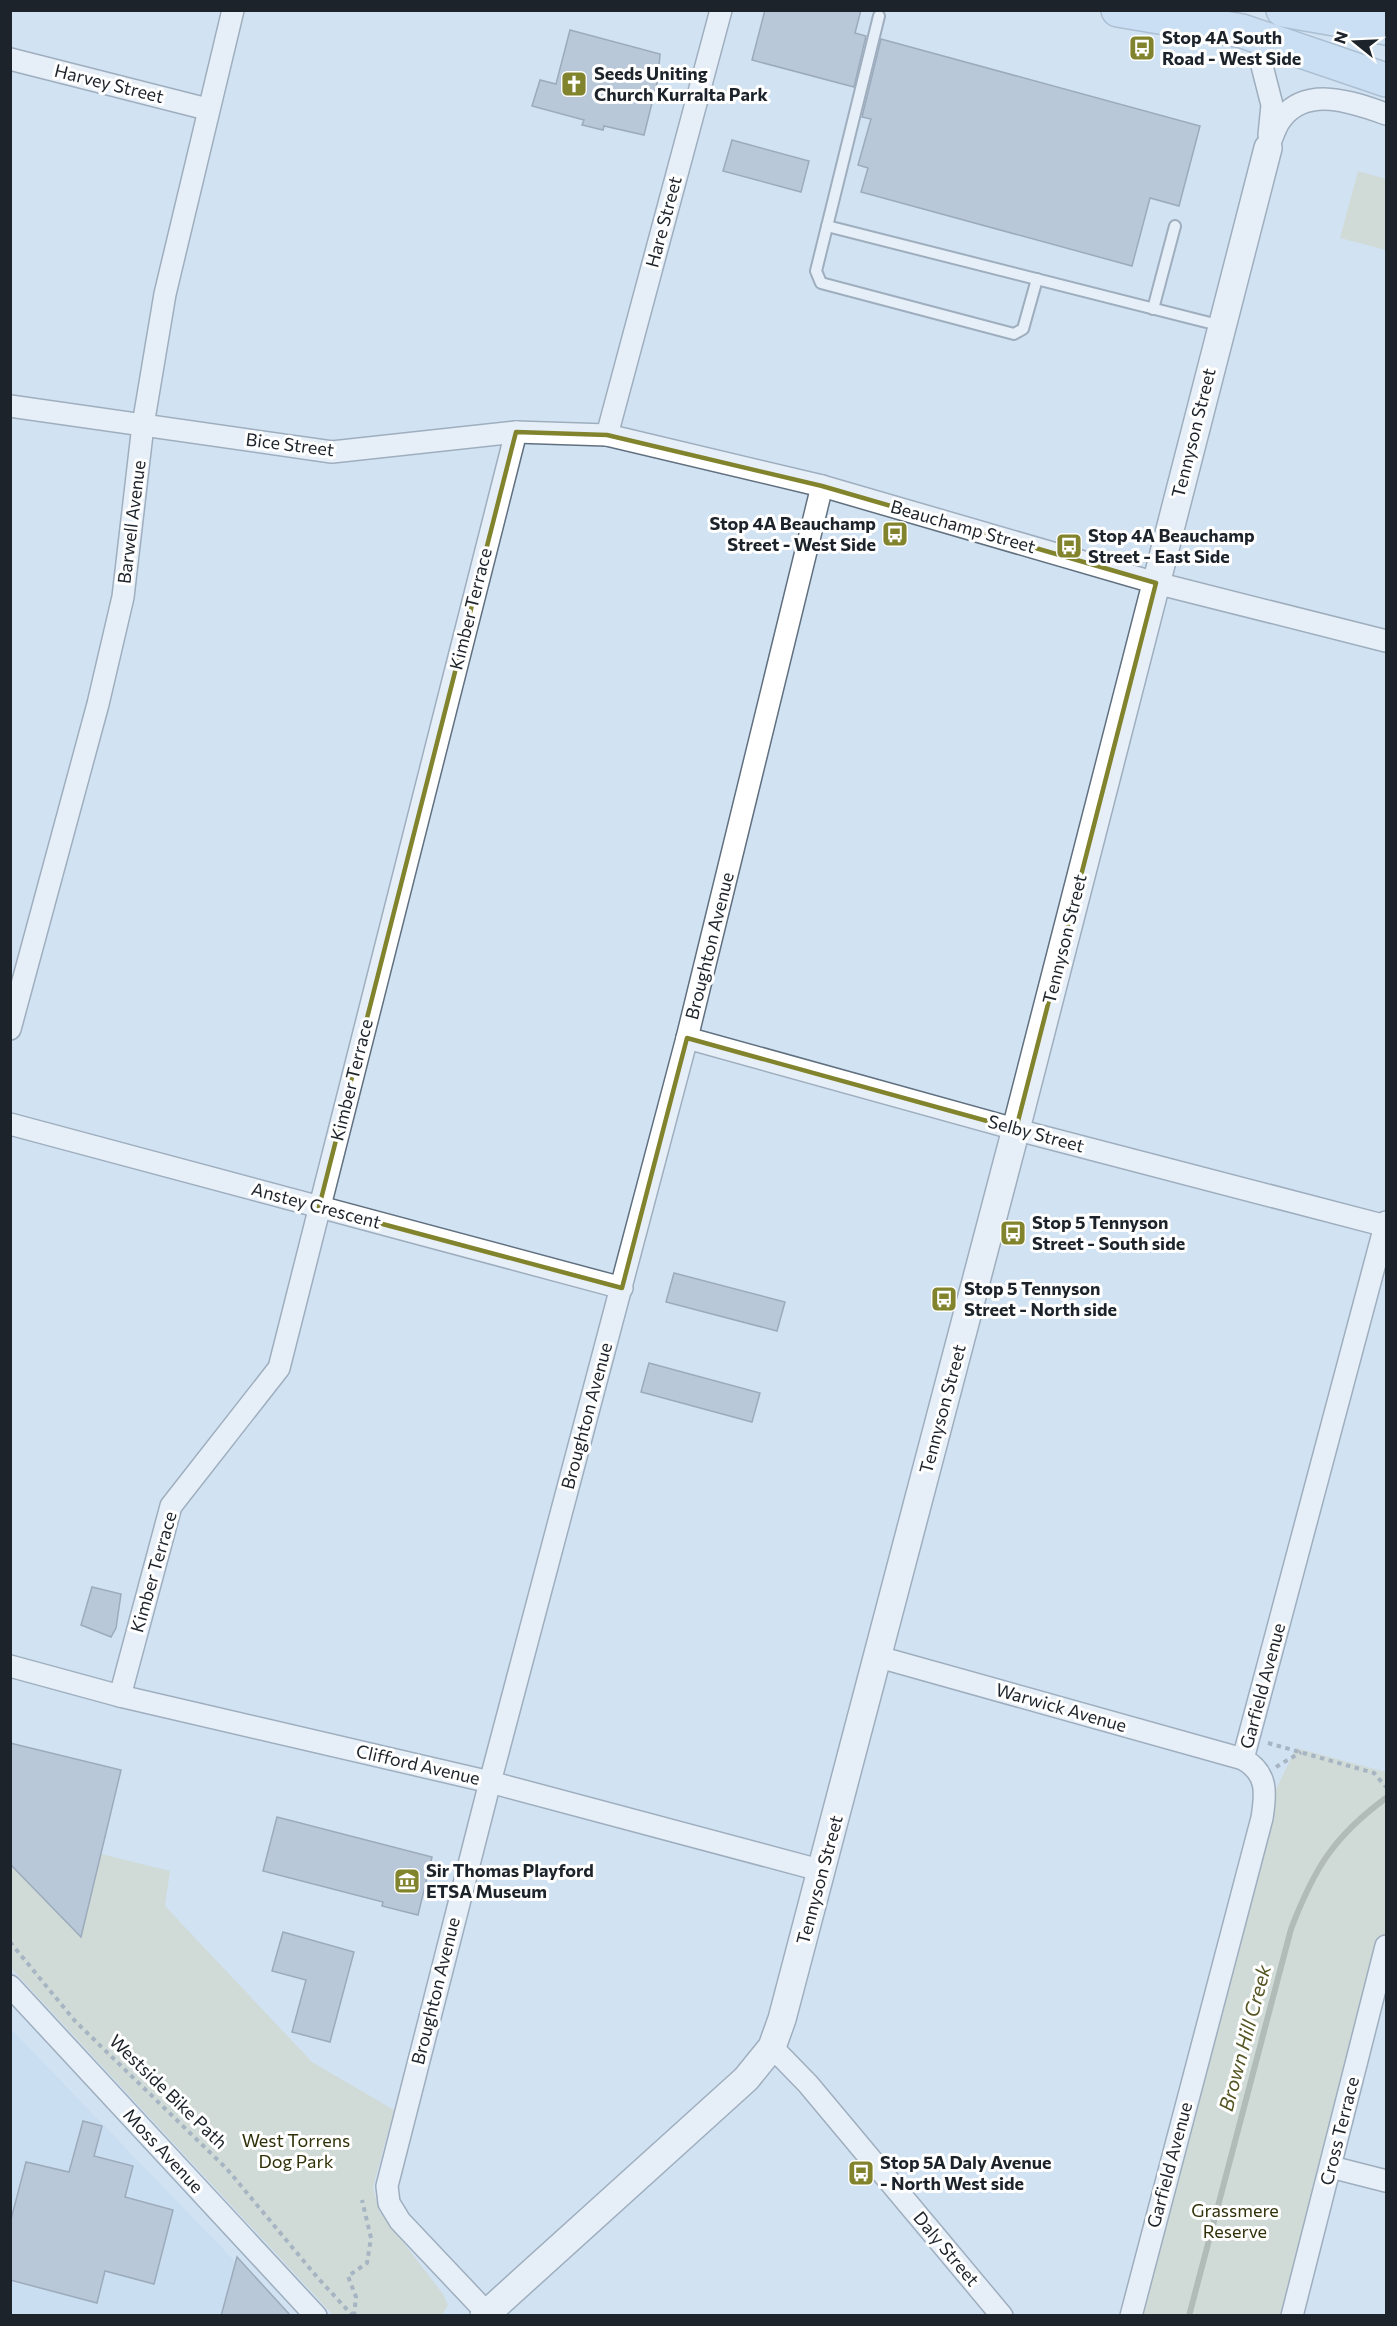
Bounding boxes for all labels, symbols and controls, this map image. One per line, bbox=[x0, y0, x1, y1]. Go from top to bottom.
north arrow bbox=[1325, 12, 1385, 72]
place label: Stop 4A South Road - West Side bbox=[1162, 26, 1301, 69]
text: N bbox=[1329, 29, 1351, 46]
bus stop icon: Stop 4A South Road - West Side bbox=[1127, 33, 1157, 63]
street label: Harvey Street bbox=[52, 59, 166, 107]
place label: Seeds Uniting Church Kurralta Park bbox=[594, 62, 768, 105]
church icon: Seeds Uniting Church Kurralta Park bbox=[559, 69, 589, 99]
street label: Hare Street bbox=[640, 174, 686, 270]
street label: Tennyson Street bbox=[1166, 366, 1220, 500]
street label: Bice Street bbox=[245, 428, 336, 460]
street label: Barwell Avenue bbox=[113, 459, 150, 585]
street label: Beauchamp Street bbox=[888, 495, 1038, 557]
place label: Stop 4A Beauchamp Street - West Side bbox=[709, 512, 876, 555]
bus stop icon: Stop 4A Beauchamp Street - West Side bbox=[880, 519, 910, 549]
place label: Stop 4A Beauchamp Street - East Side bbox=[1088, 524, 1255, 567]
bus stop icon: Stop 4A Beauchamp Street - East Side bbox=[1054, 531, 1084, 561]
street label: Kimber Terrace bbox=[444, 546, 496, 672]
street label: Broughton Avenue bbox=[680, 870, 738, 1022]
street label: Tennyson Street bbox=[1037, 872, 1091, 1006]
street label: Kimber Terrace bbox=[325, 1017, 377, 1143]
street label: Selby Street bbox=[986, 1110, 1087, 1156]
street label: Anstey Crescent bbox=[249, 1177, 383, 1233]
place label: Stop 5 Tennyson Street - South side bbox=[1032, 1211, 1185, 1254]
bus stop icon: Stop 5 Tennyson Street - South side bbox=[998, 1218, 1028, 1248]
place label: Stop 5 Tennyson Street - North side bbox=[964, 1277, 1117, 1320]
bus stop icon: Stop 5 Tennyson Street - North side bbox=[929, 1284, 959, 1314]
street label: Broughton Avenue bbox=[556, 1340, 616, 1492]
street label: Tennyson Street bbox=[914, 1342, 970, 1476]
street label: Kimber Terrace bbox=[125, 1509, 181, 1635]
street label: Garfield Avenue bbox=[1235, 1620, 1289, 1751]
street label: Warwick Avenue bbox=[993, 1678, 1129, 1736]
street label: Clifford Avenue bbox=[354, 1739, 482, 1789]
street label: Tennyson Street bbox=[791, 1813, 847, 1947]
place label: Sir Thomas Playford ETSA Museum bbox=[426, 1859, 594, 1902]
museum icon: Sir Thomas Playford ETSA Museum bbox=[392, 1866, 422, 1896]
street label: Broughton Avenue bbox=[406, 1915, 464, 2067]
water label: Brown Hill Creek bbox=[1213, 1961, 1275, 2114]
street label: Westside Bike Path bbox=[105, 2029, 232, 2153]
street label: Cross Terrace bbox=[1315, 2074, 1363, 2187]
street label: Garfield Avenue bbox=[1142, 2099, 1196, 2230]
street label: Moss Avenue bbox=[119, 2103, 208, 2197]
park label: West Torrens Dog Park bbox=[242, 2129, 350, 2172]
place label: Stop 5A Daly Avenue - North West side bbox=[880, 2151, 1051, 2194]
bus stop icon: Stop 5A Daly Avenue - North West side bbox=[846, 2158, 876, 2188]
park label: Grassmere Reserve bbox=[1191, 2199, 1279, 2242]
street label: Daly Street bbox=[909, 2206, 984, 2290]

